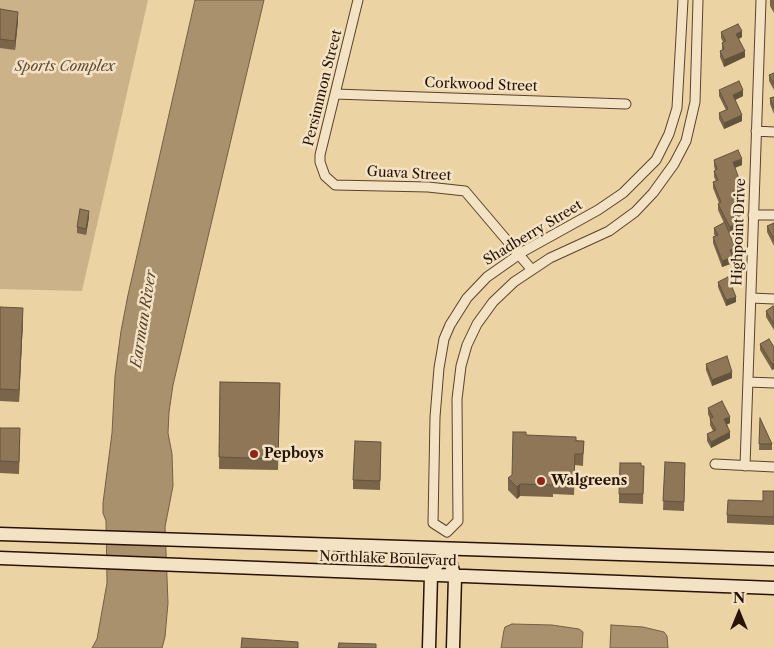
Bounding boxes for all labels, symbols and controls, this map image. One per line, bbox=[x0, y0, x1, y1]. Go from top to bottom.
street label: Persimmon Street bbox=[300, 28, 346, 148]
park label: Sports Complex bbox=[15, 59, 115, 75]
street label: Corkwood Street bbox=[424, 75, 538, 95]
street label: Guava Street bbox=[366, 163, 452, 185]
street label: Highpoint Drive bbox=[729, 178, 749, 286]
street label: Shadberry Street bbox=[481, 197, 585, 269]
water label: Earman River bbox=[127, 269, 161, 369]
place label: Pepboys bbox=[264, 446, 324, 462]
marker: Pepboys bbox=[248, 448, 260, 460]
place label: Walgreens bbox=[551, 473, 627, 489]
marker: Walgreens bbox=[535, 475, 547, 487]
street label: Northlake Boulevard bbox=[319, 548, 457, 570]
north arrow bbox=[714, 588, 764, 638]
text: N bbox=[733, 589, 745, 607]

